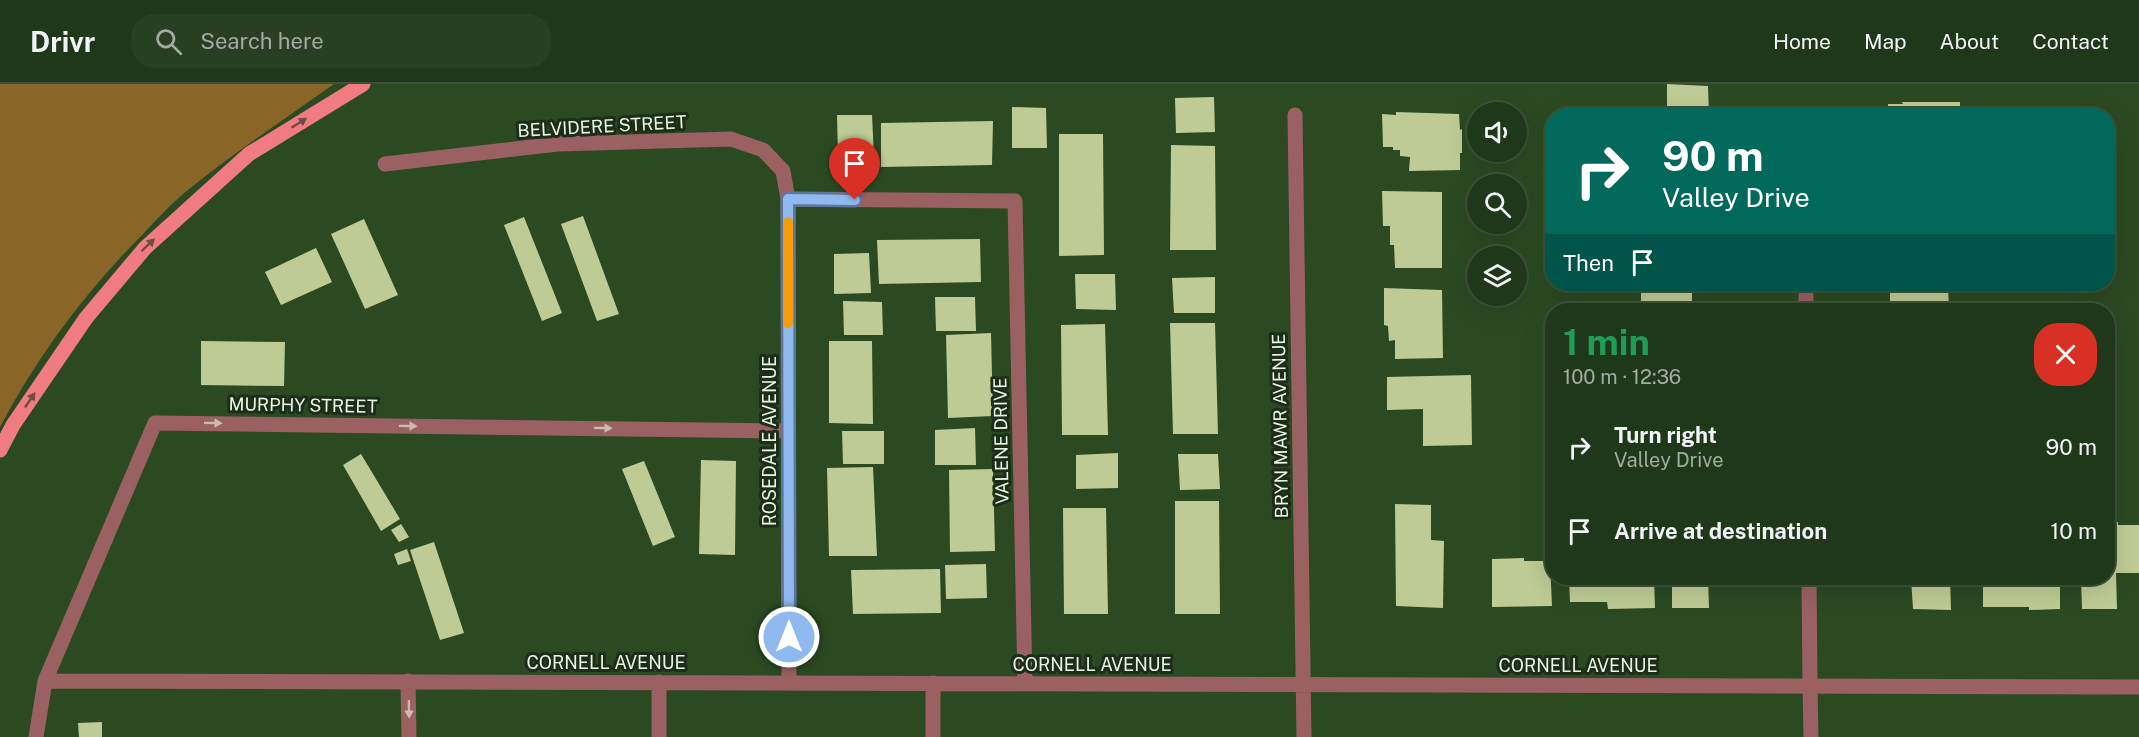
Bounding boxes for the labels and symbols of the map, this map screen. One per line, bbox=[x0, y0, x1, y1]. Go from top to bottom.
street label: BELVIDERE STREET bbox=[517, 111, 687, 141]
one-way arrow bbox=[291, 117, 307, 128]
pin bbox=[829, 138, 880, 200]
one-way arrow bbox=[141, 239, 155, 253]
street label: BRYN MAWR AVENUE bbox=[1268, 333, 1292, 519]
street label: ROSEDALE AVENUE bbox=[759, 356, 780, 526]
street label: VALENE DRIVE bbox=[989, 377, 1013, 505]
one-way arrow bbox=[24, 392, 35, 408]
street label: MURPHY STREET bbox=[228, 393, 378, 417]
one-way arrow bbox=[204, 419, 223, 428]
one-way arrow bbox=[399, 421, 418, 431]
one-way arrow bbox=[594, 423, 613, 433]
position arrow bbox=[757, 605, 821, 669]
street label: CORNELL AVENUE bbox=[526, 652, 686, 673]
street label: CORNELL AVENUE bbox=[1012, 654, 1172, 675]
street label: CORNELL AVENUE bbox=[1498, 655, 1658, 676]
one-way arrow bbox=[404, 700, 414, 719]

